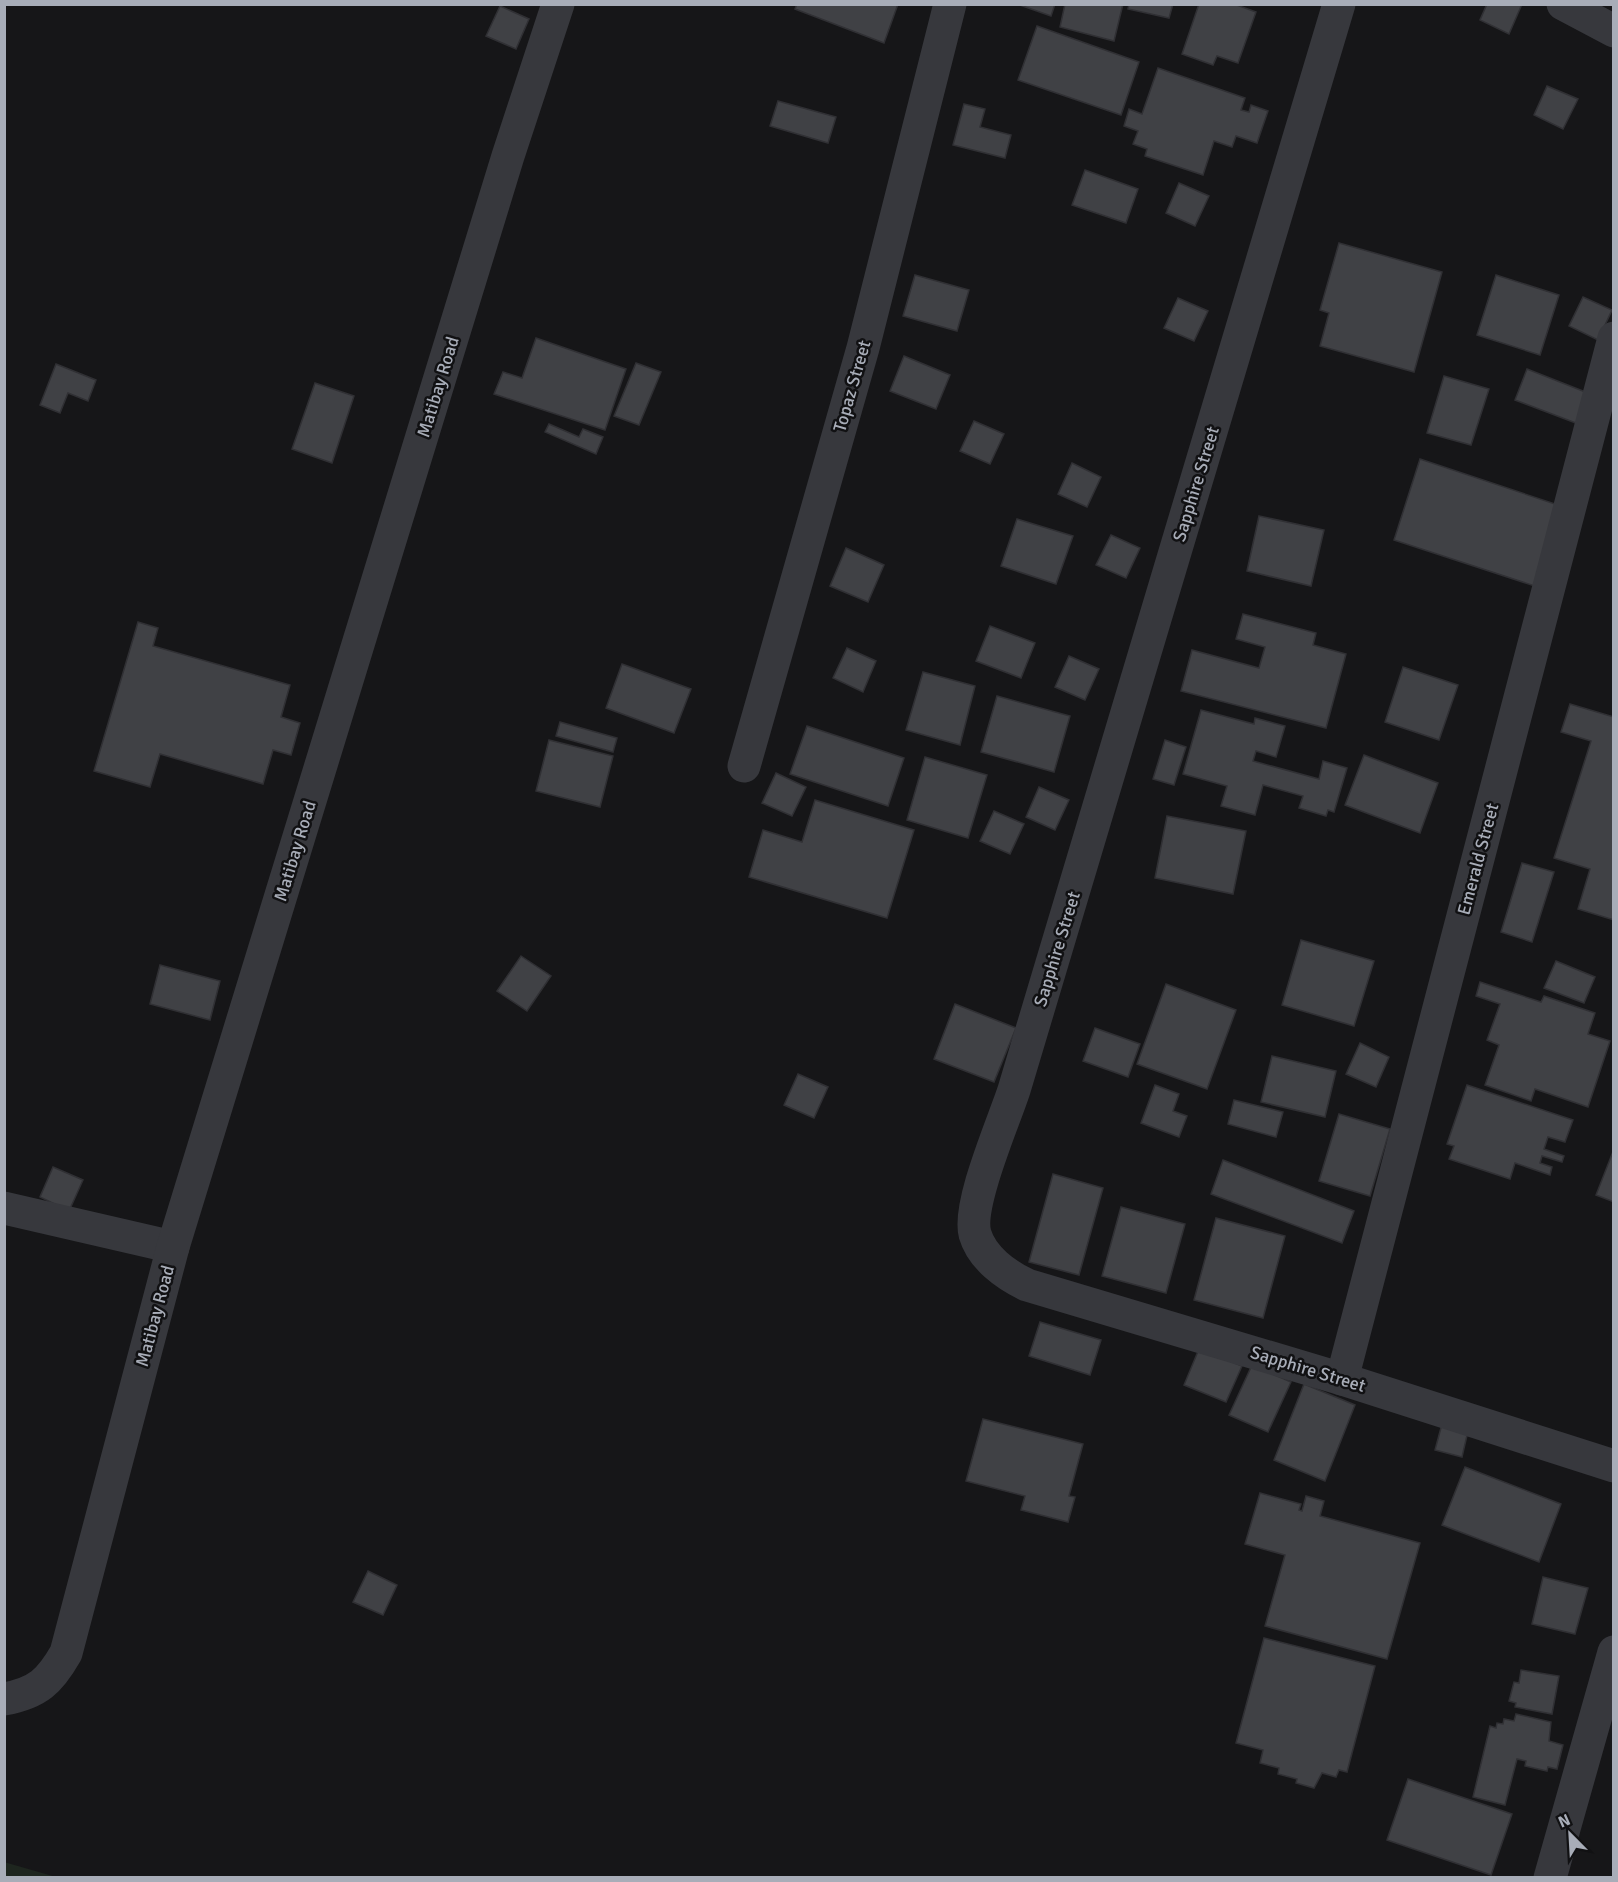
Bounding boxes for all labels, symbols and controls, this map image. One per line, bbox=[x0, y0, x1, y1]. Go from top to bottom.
street label: Matibay Road bbox=[412, 334, 464, 440]
street label: Topaz Street bbox=[828, 338, 876, 434]
street label: Sapphire Street bbox=[1168, 424, 1224, 544]
street label: Matibay Road bbox=[269, 798, 321, 904]
street label: Emerald Street bbox=[1453, 801, 1503, 917]
street label: Sapphire Street bbox=[1029, 889, 1085, 1009]
street label: Matibay Road bbox=[131, 1263, 179, 1369]
street label: Sapphire Street bbox=[1248, 1341, 1368, 1397]
north arrow bbox=[1540, 1804, 1600, 1864]
text: N bbox=[1555, 1810, 1573, 1833]

